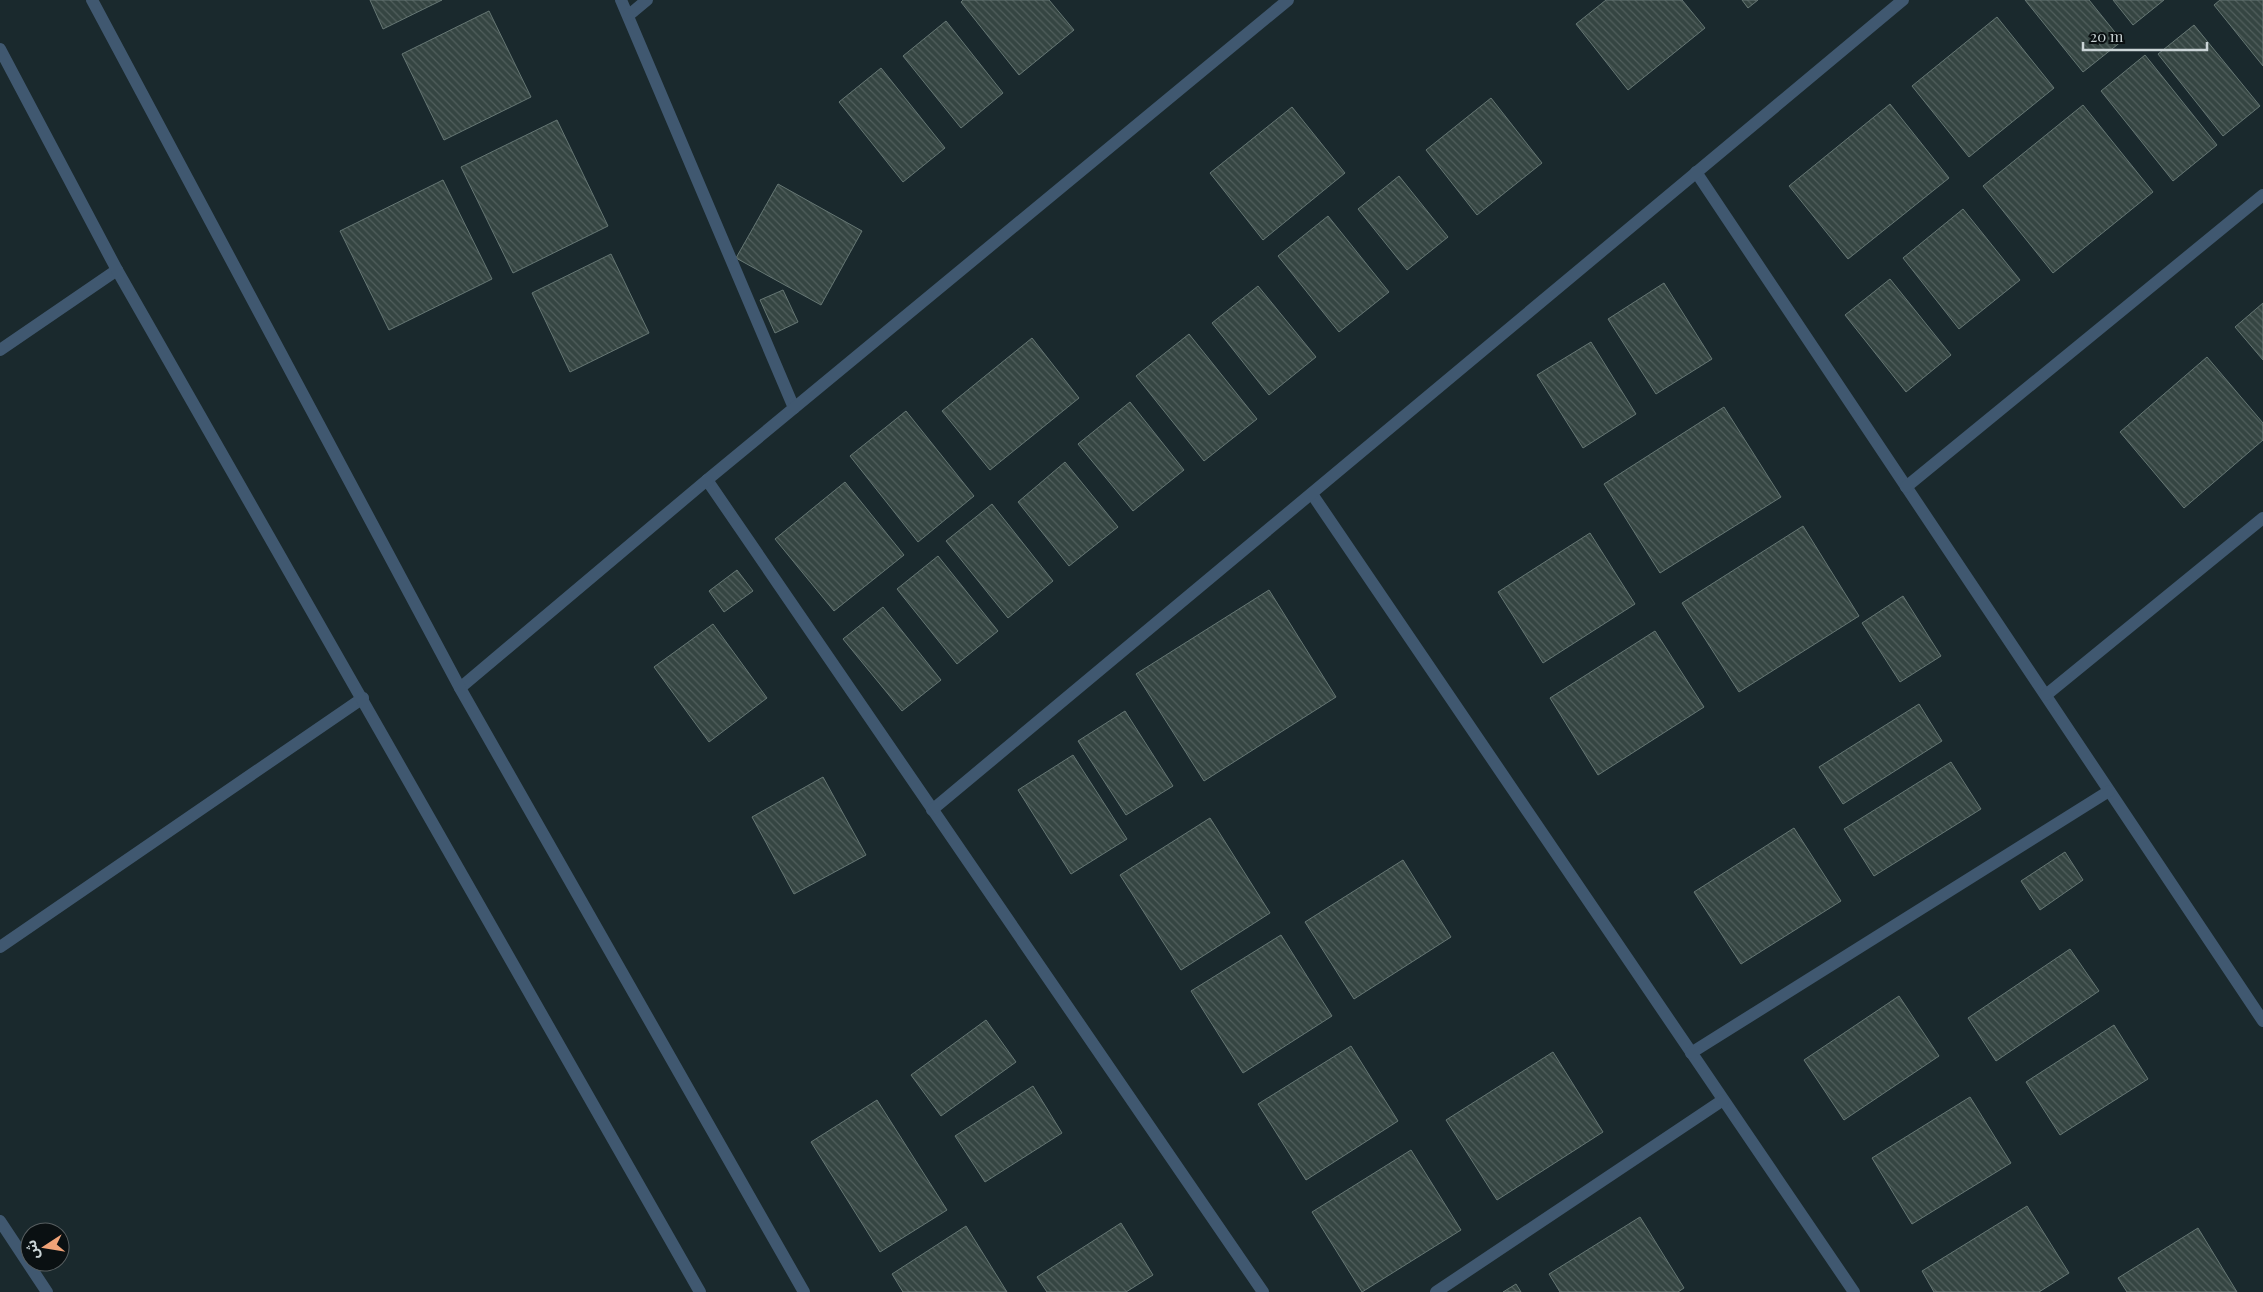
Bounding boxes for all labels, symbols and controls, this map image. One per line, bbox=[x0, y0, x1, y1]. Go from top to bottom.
scale bar bbox=[2083, 20, 2207, 52]
text: 20 m bbox=[2090, 26, 2124, 46]
north arrow bbox=[20, 1222, 70, 1272]
text: ش bbox=[21, 1238, 43, 1261]

